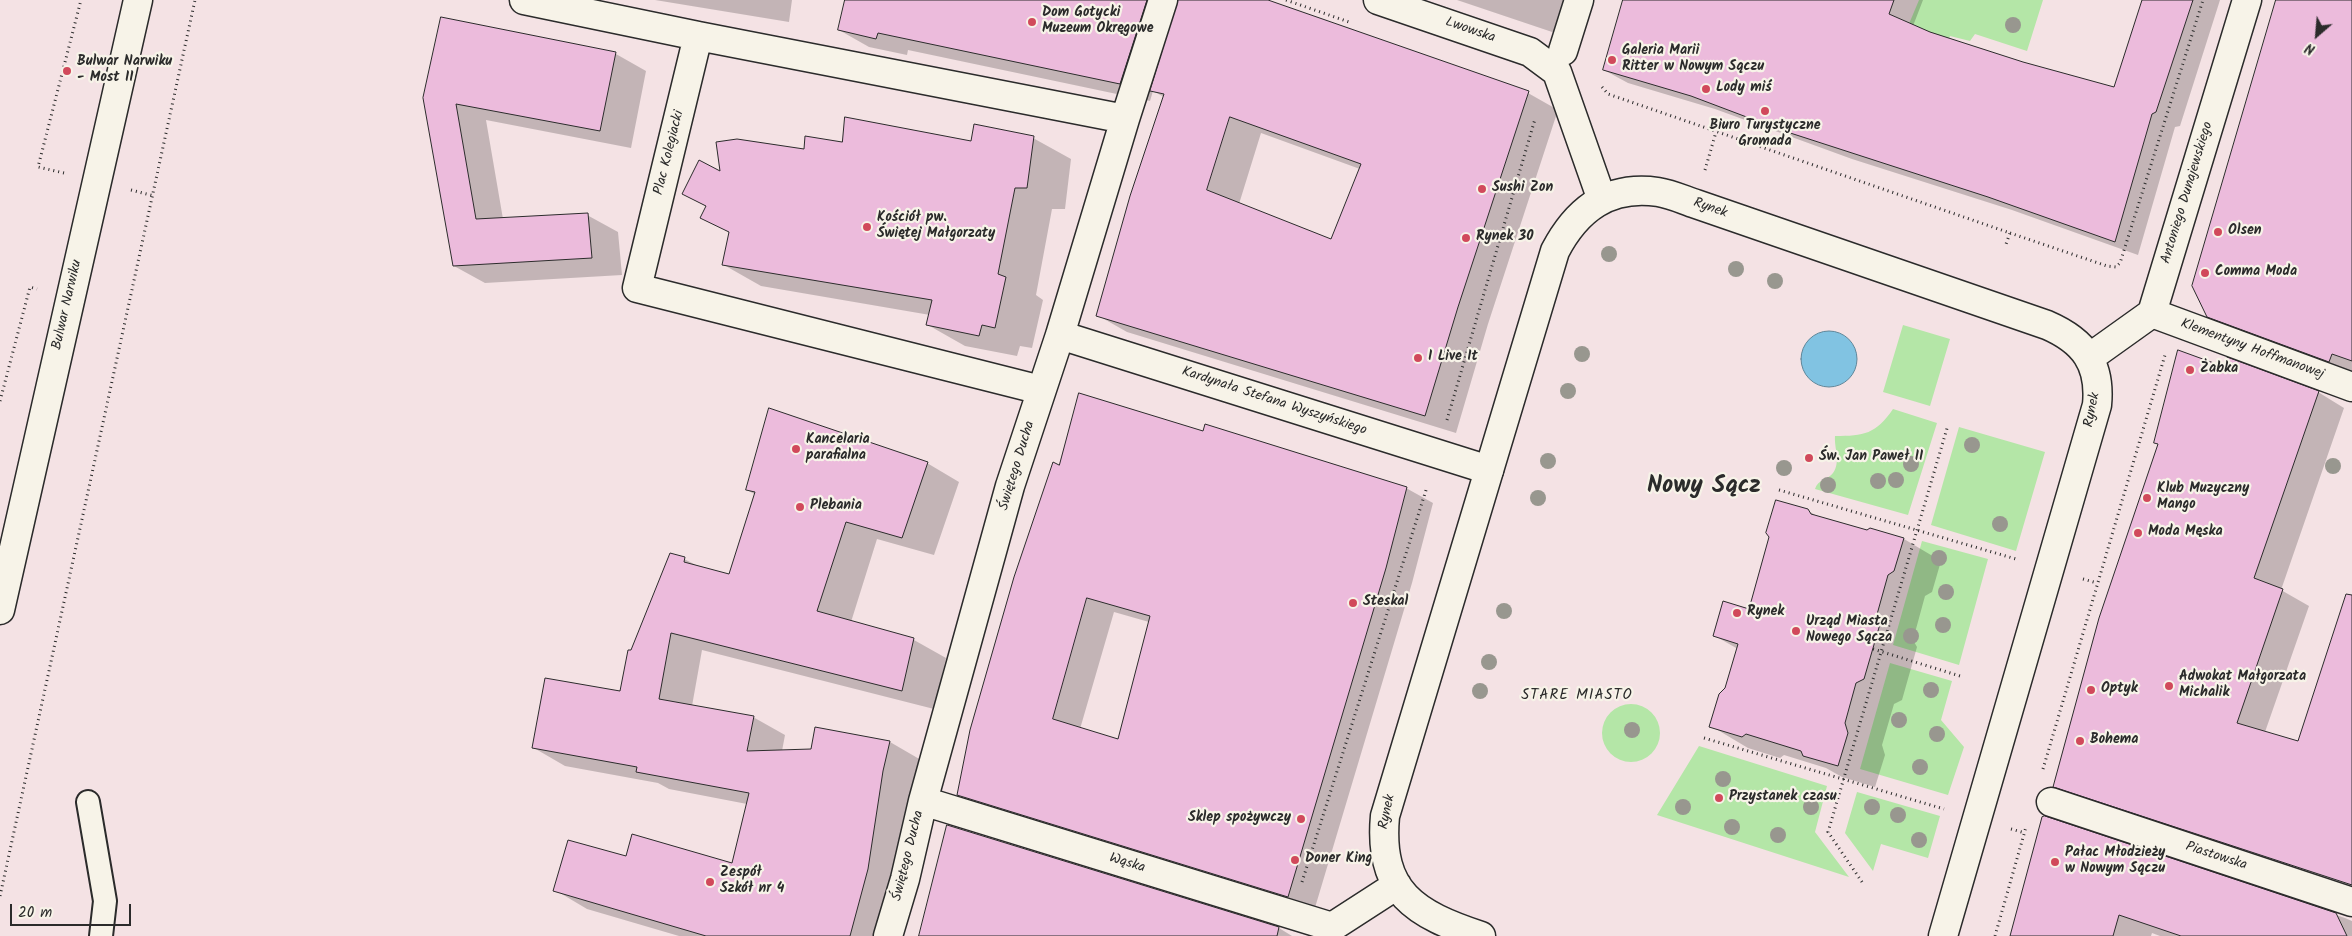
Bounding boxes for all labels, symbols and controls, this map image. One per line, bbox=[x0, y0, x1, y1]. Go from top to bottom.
place label: Dom Gotycki Muzeum Okręgowe bbox=[1042, 6, 1153, 38]
north arrow bbox=[2292, 10, 2342, 60]
street label: Lwowska bbox=[1443, 15, 1497, 47]
marker: Dom Gotycki Muzeum Okręgowe bbox=[1026, 16, 1038, 28]
text: N bbox=[2301, 37, 2319, 60]
place label: Galeria Marii Ritter w Nowym Sączu bbox=[1622, 44, 1764, 76]
marker: Galeria Marii Ritter w Nowym Sączu bbox=[1606, 54, 1618, 66]
place label: Bulwar Narwiku - Most II bbox=[77, 55, 172, 88]
marker: Bulwar Narwiku - Most II bbox=[61, 65, 73, 77]
place label: Lody miś bbox=[1716, 81, 1772, 97]
marker: Lody miś bbox=[1700, 83, 1712, 95]
marker: Biuro Turystyczne Gromada bbox=[1759, 105, 1771, 117]
street label: Plac Kolegiacki bbox=[651, 109, 689, 197]
place label: Biuro Turystyczne Gromada bbox=[1709, 119, 1821, 152]
street label: Antoniego Dunajewskiego bbox=[2158, 120, 2218, 266]
place label: Sushi Zon bbox=[1492, 181, 1553, 197]
marker: Sushi Zon bbox=[1476, 183, 1488, 195]
street label: Rynek bbox=[1691, 195, 1729, 223]
place label: Kościół pw. Świętej Małgorzaty bbox=[877, 211, 995, 243]
marker: Kościół pw. Świętej Małgorzaty bbox=[861, 221, 873, 233]
place label: Olsen bbox=[2228, 224, 2262, 240]
marker: Olsen bbox=[2212, 226, 2224, 238]
place label: Rynek 30 bbox=[1476, 230, 1533, 246]
marker: Rynek 30 bbox=[1460, 232, 1472, 244]
street label: Bulwar Narwiku bbox=[49, 258, 87, 352]
place label: Comma Moda bbox=[2215, 265, 2297, 281]
marker: Comma Moda bbox=[2199, 267, 2211, 279]
street label: Klementyny Hoffmanowej bbox=[2178, 316, 2326, 384]
place label: I Live It bbox=[1428, 350, 1478, 366]
marker: I Live It bbox=[1412, 352, 1424, 364]
place label: Żabka bbox=[2200, 362, 2238, 378]
street label: Kardynała Stefana Wyszyńskiego bbox=[1179, 364, 1369, 440]
marker: Żabka bbox=[2184, 364, 2196, 376]
street label: Rynek bbox=[2081, 391, 2105, 429]
street label: Świętego Ducha bbox=[996, 419, 1040, 513]
place label: Kancelaria parafialna bbox=[806, 433, 870, 466]
marker: Kancelaria parafialna bbox=[790, 443, 802, 455]
place label: Św. Jan Paweł II bbox=[1819, 450, 1923, 466]
marker: Św. Jan Paweł II bbox=[1803, 452, 1815, 464]
district label: Nowy Sącz bbox=[1647, 474, 1761, 502]
place label: Klub Muzyczny Mango bbox=[2157, 482, 2249, 514]
marker: Klub Muzyczny Mango bbox=[2141, 492, 2153, 504]
place label: Plebania bbox=[810, 499, 862, 515]
marker: Plebania bbox=[794, 501, 806, 513]
place label: Moda Męska bbox=[2148, 525, 2223, 541]
marker: Moda Męska bbox=[2132, 527, 2144, 539]
place label: Steskal bbox=[1363, 595, 1408, 611]
marker: Steskal bbox=[1347, 597, 1359, 609]
place label: Rynek bbox=[1747, 605, 1784, 621]
marker: Rynek bbox=[1731, 607, 1743, 619]
place label: Urząd Miasta Nowego Sącza bbox=[1806, 615, 1892, 648]
marker: Urząd Miasta Nowego Sącza bbox=[1790, 625, 1802, 637]
place label: Adwokat Małgorzata Michalik bbox=[2179, 670, 2306, 702]
marker: Adwokat Małgorzata Michalik bbox=[2163, 680, 2175, 692]
place label: Optyk bbox=[2101, 682, 2138, 698]
marker: Optyk bbox=[2085, 684, 2097, 696]
district label: STARE MIASTO bbox=[1520, 687, 1634, 705]
place label: Bohema bbox=[2090, 733, 2138, 749]
marker: Bohema bbox=[2074, 735, 2086, 747]
place label: Przystanek czasu bbox=[1729, 790, 1837, 806]
marker: Przystanek czasu bbox=[1713, 792, 1725, 804]
street label: Rynek bbox=[1376, 793, 1400, 831]
street label: Świętego Ducha bbox=[890, 809, 928, 903]
place label: Sklep spożywczy bbox=[1188, 811, 1291, 827]
marker: Sklep spożywczy bbox=[1295, 813, 1307, 825]
street label: Piastowska bbox=[2183, 839, 2249, 875]
place label: Pałac Młodzieży w Nowym Sączu bbox=[2065, 846, 2165, 879]
street label: Wąska bbox=[1107, 851, 1147, 877]
place label: Doner King bbox=[1305, 852, 1372, 868]
marker: Doner King bbox=[1289, 854, 1301, 866]
marker: Pałac Młodzieży w Nowym Sączu bbox=[2049, 856, 2061, 868]
place label: Zespół Szkół nr 4 bbox=[720, 866, 784, 899]
marker: Zespół Szkół nr 4 bbox=[704, 876, 716, 888]
scale bar bbox=[12, 894, 134, 926]
text: 20 m bbox=[18, 901, 52, 925]

